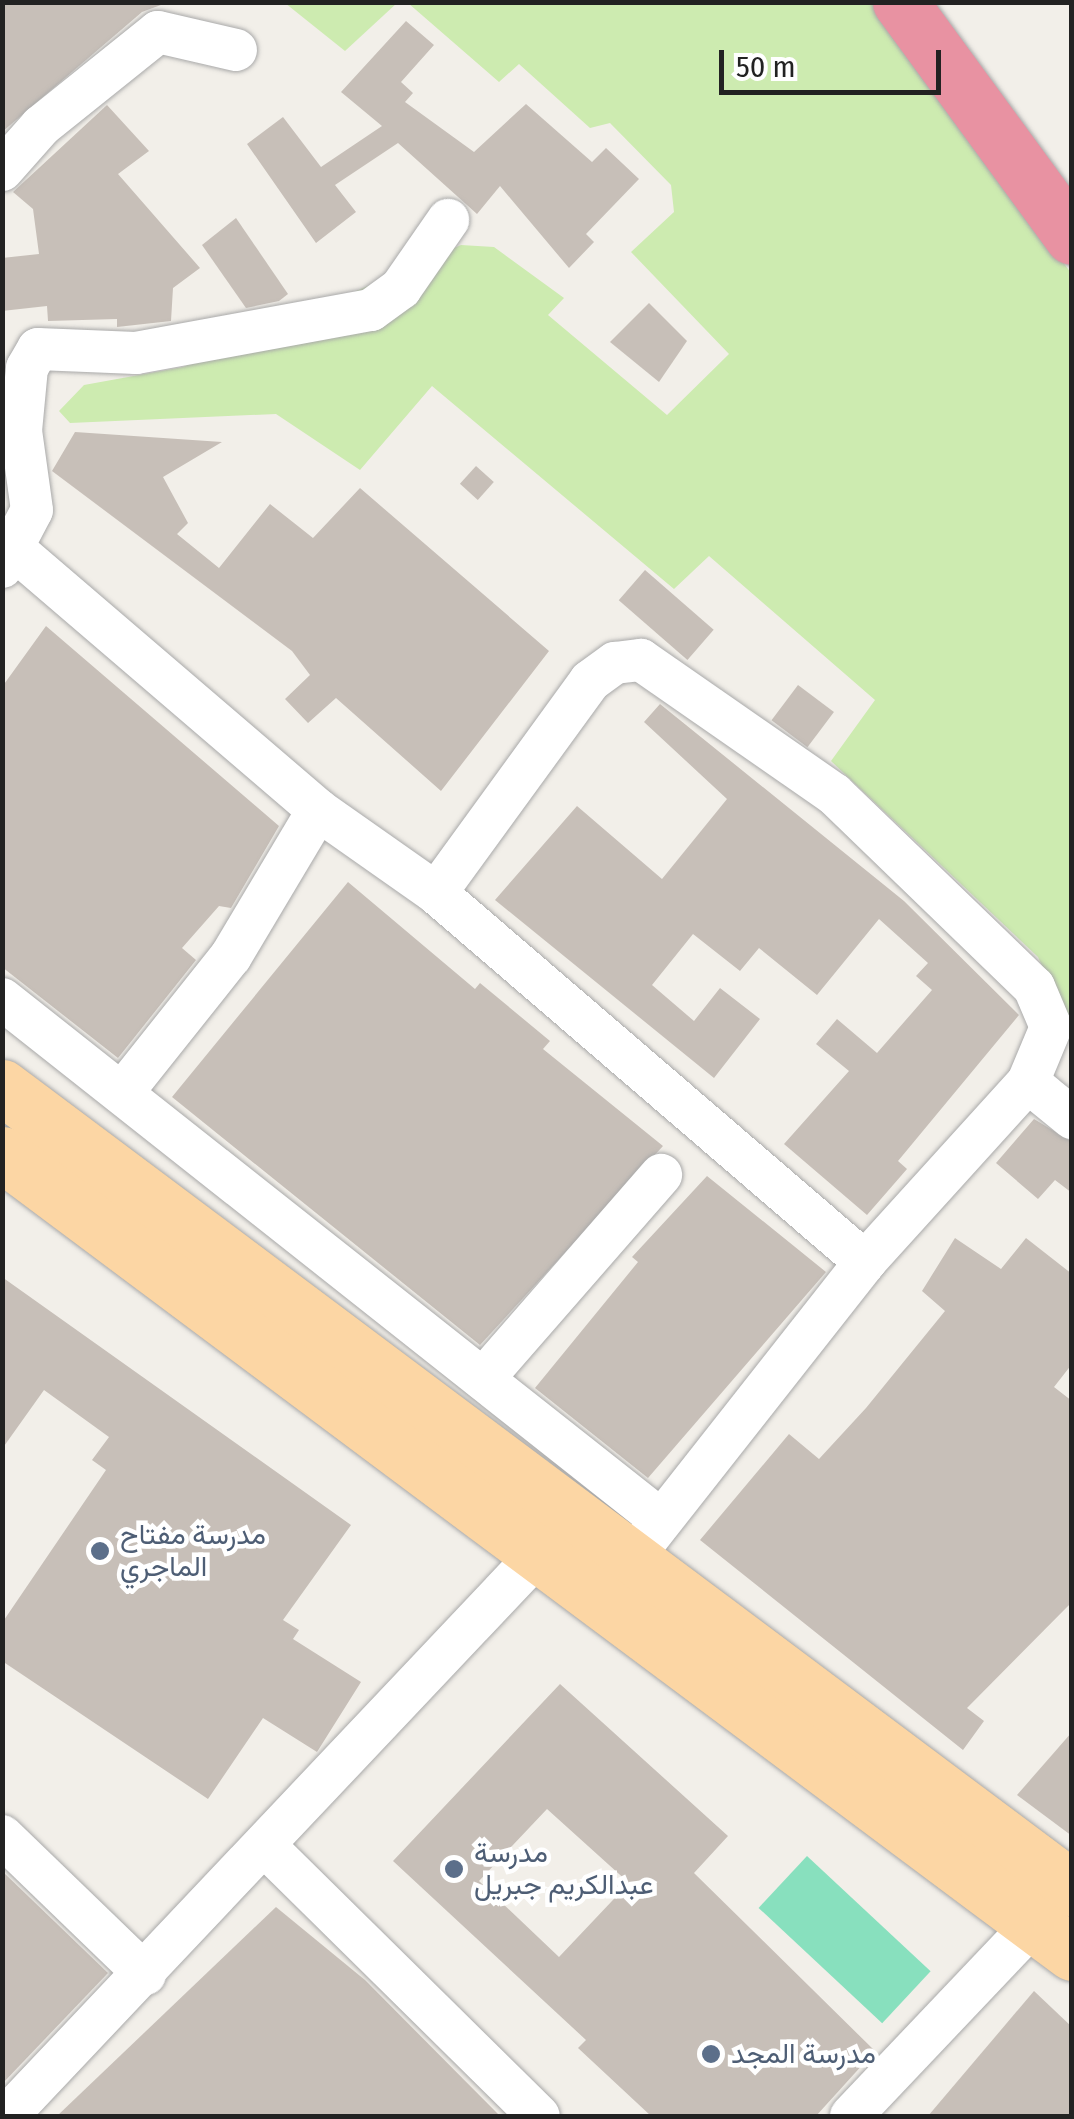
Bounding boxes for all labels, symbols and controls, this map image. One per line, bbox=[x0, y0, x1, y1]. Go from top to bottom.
scale bar bbox=[724, 30, 946, 92]
text: 50 m bbox=[736, 49, 796, 85]
place label: مدرسة مفتاح الماجري bbox=[120, 1518, 266, 1584]
marker: مدرسة مفتاح الماجري bbox=[89, 1540, 111, 1562]
place label: مدرسة عبدالكريم جبريل bbox=[474, 1836, 654, 1902]
marker: مدرسة عبدالكريم جبريل bbox=[443, 1858, 465, 1880]
place label: مدرسة المجد bbox=[731, 2037, 876, 2071]
marker: مدرسة المجد bbox=[700, 2043, 722, 2065]

